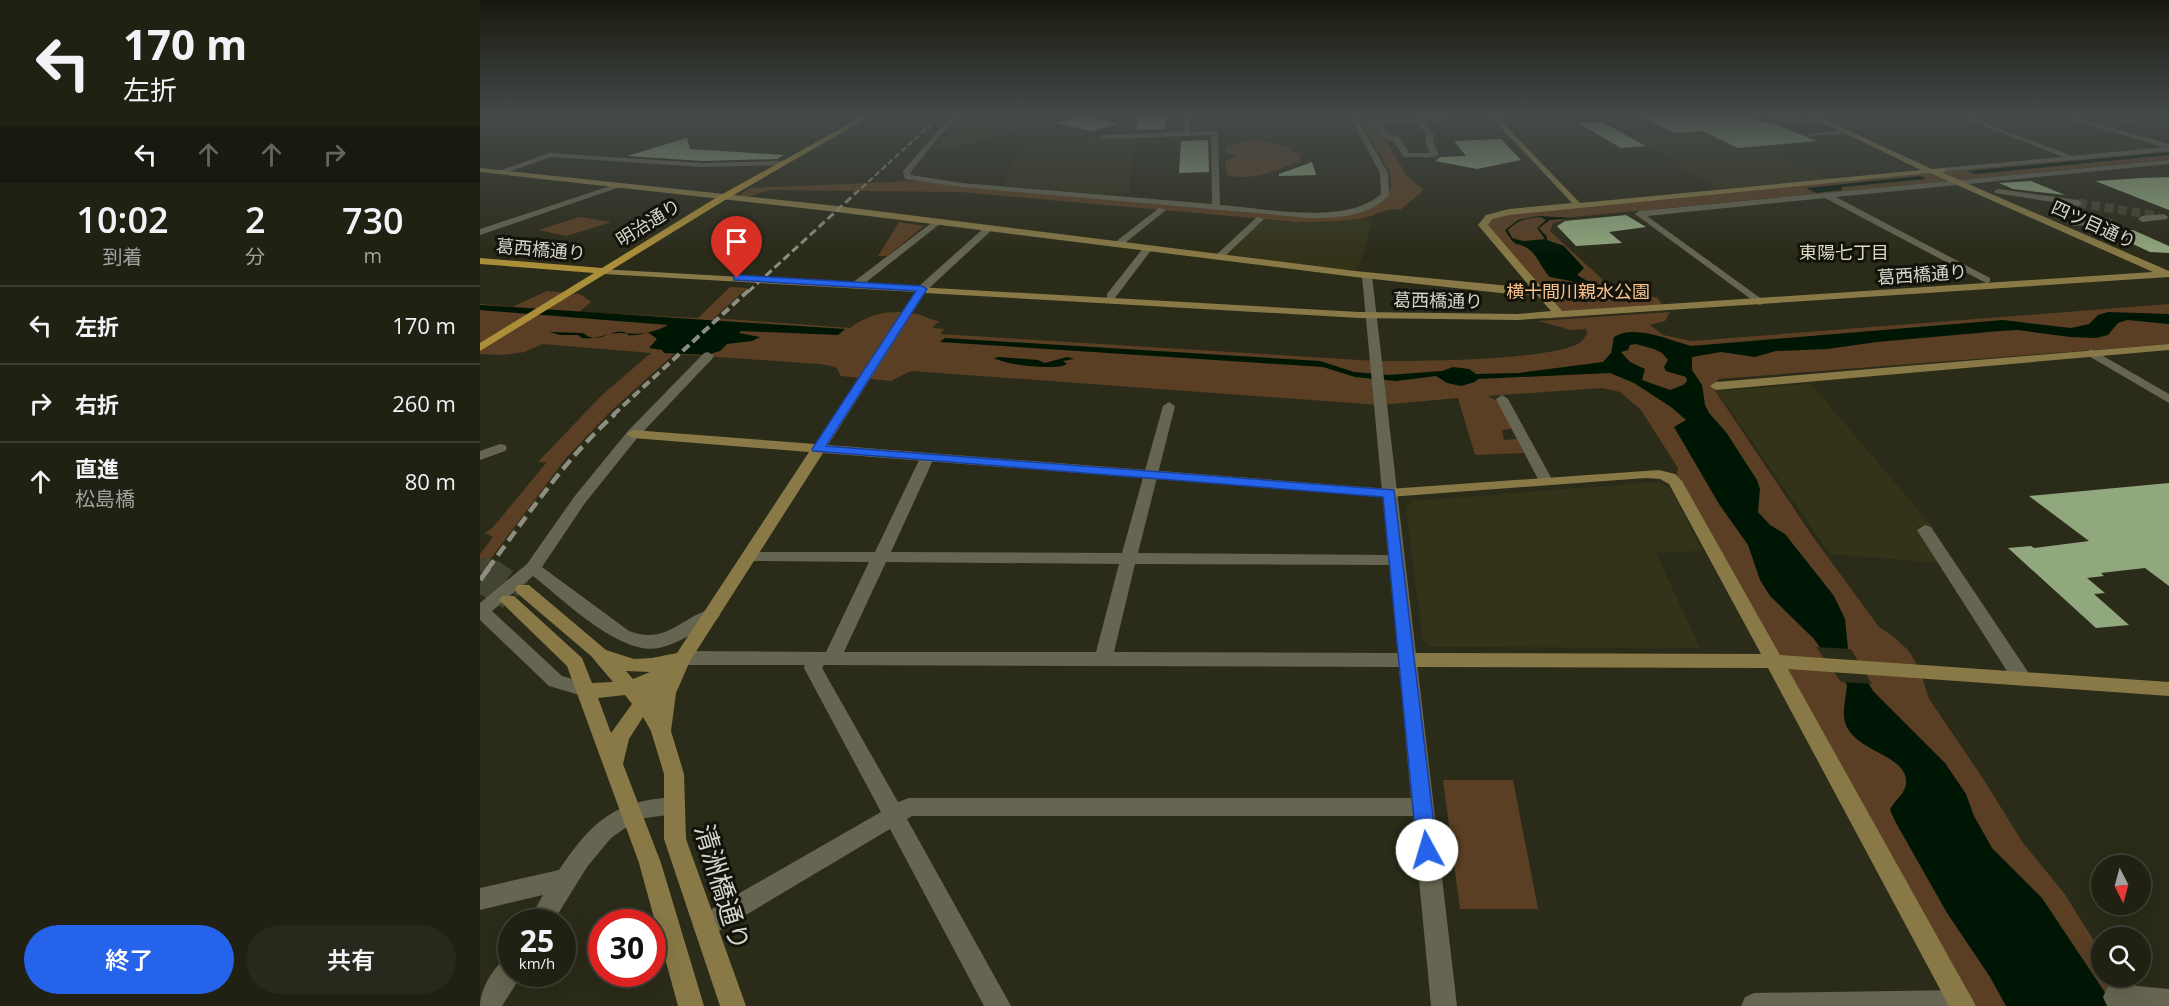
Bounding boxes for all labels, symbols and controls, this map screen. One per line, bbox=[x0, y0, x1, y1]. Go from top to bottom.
text: 170 m bbox=[123, 15, 247, 72]
icon: left bbox=[24, 24, 102, 102]
text: 左折 bbox=[123, 71, 177, 108]
icon: left bbox=[129, 138, 162, 171]
icon: ahead bbox=[192, 138, 225, 171]
icon: ahead bbox=[255, 138, 288, 171]
icon: right bbox=[318, 138, 351, 171]
street label: 明治通り bbox=[611, 193, 685, 251]
text: 10:02 bbox=[76, 195, 169, 244]
text: 2 bbox=[245, 195, 266, 244]
street label: 四ツ目通り bbox=[2048, 195, 2140, 253]
text: 730 bbox=[342, 196, 404, 245]
pin bbox=[711, 216, 762, 278]
icon: arrive bbox=[720, 225, 753, 258]
street label: 葛西橋通り bbox=[495, 233, 587, 265]
district label: 東陽七丁目 bbox=[1799, 240, 1889, 264]
text: m bbox=[364, 242, 382, 269]
text: 到着 bbox=[102, 243, 142, 270]
text: 分 bbox=[245, 243, 265, 270]
street label: 葛西橋通り bbox=[1876, 259, 1968, 289]
park label: 横十間川親水公園 bbox=[1506, 279, 1650, 303]
street label: 葛西橋通り bbox=[1393, 287, 1483, 313]
icon: left bbox=[24, 309, 57, 342]
text: 170 m bbox=[392, 310, 456, 340]
text: 左折 bbox=[75, 311, 119, 341]
icon: right bbox=[24, 387, 57, 420]
text: 260 m bbox=[392, 388, 456, 418]
text: 右折 bbox=[75, 389, 119, 419]
text: 直進 bbox=[75, 453, 119, 483]
icon: ahead bbox=[24, 465, 57, 498]
text: 80 m bbox=[405, 466, 456, 496]
text: 松島橋 bbox=[75, 485, 135, 512]
position arrow bbox=[1395, 818, 1459, 882]
street label: 清洲橋通り bbox=[687, 820, 759, 954]
north arrow bbox=[2091, 855, 2151, 915]
map controls bbox=[2091, 855, 2151, 987]
speed limit sign: 30 bbox=[588, 909, 666, 987]
text: 25 bbox=[520, 920, 554, 961]
button: 終了 bbox=[24, 925, 234, 994]
button: 共有 bbox=[246, 925, 456, 994]
button: search bbox=[2091, 927, 2151, 987]
text: km/h bbox=[519, 953, 555, 973]

